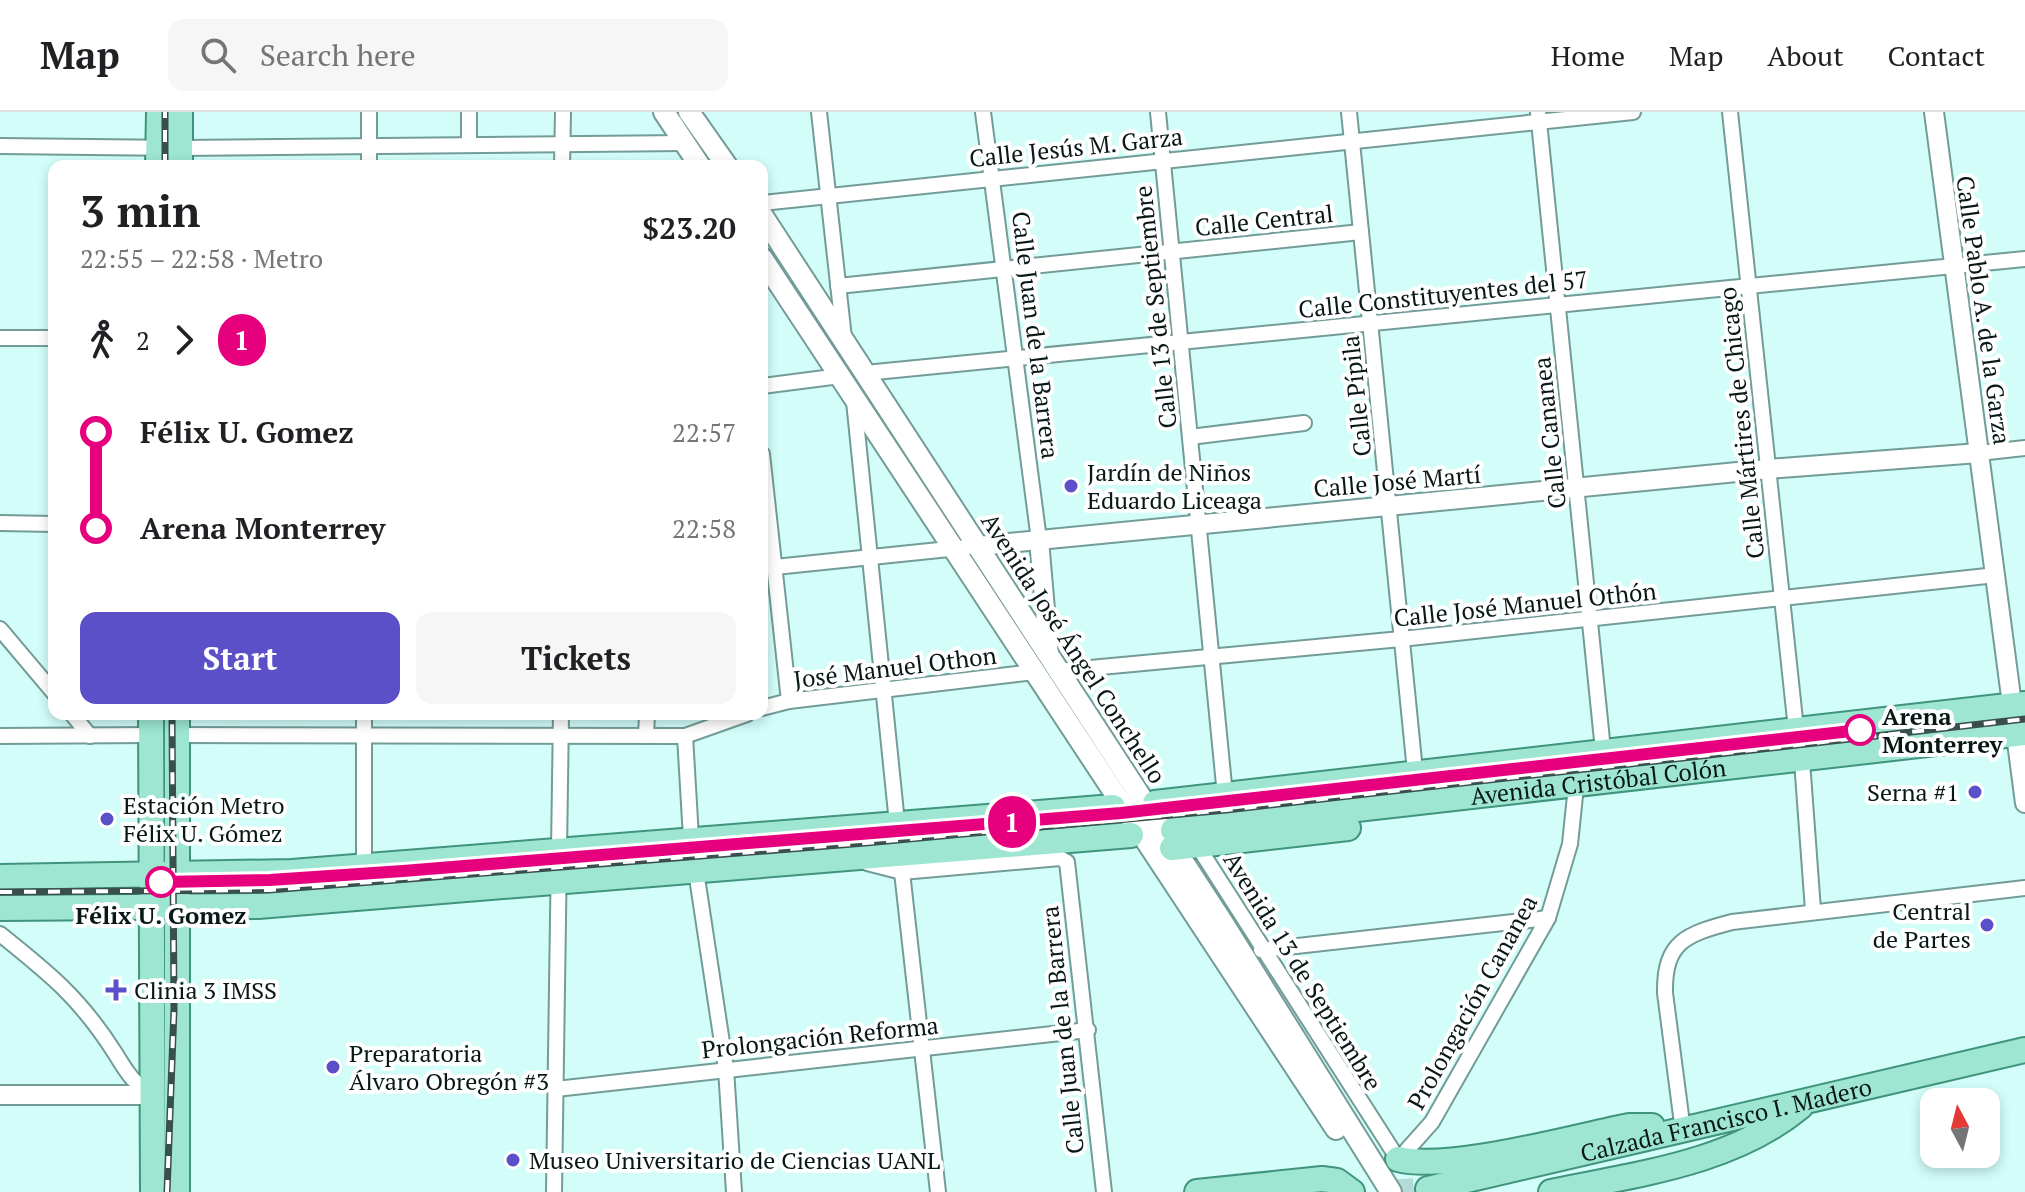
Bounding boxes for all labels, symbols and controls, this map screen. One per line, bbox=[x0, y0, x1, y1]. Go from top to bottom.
search box bbox=[168, 19, 728, 91]
text: Map bbox=[40, 30, 120, 80]
icon: search bbox=[196, 33, 240, 77]
text: Search here bbox=[260, 35, 416, 75]
text: Home bbox=[1551, 37, 1625, 74]
text: Map bbox=[1669, 37, 1723, 74]
text: About bbox=[1767, 37, 1844, 74]
text: Contact bbox=[1888, 37, 1985, 74]
street label: Calle Jesús M. Garza bbox=[968, 120, 1184, 174]
street label: Calle Pablo A. de la Garza bbox=[1949, 173, 2019, 447]
text: 3 min bbox=[80, 181, 200, 240]
street label: Calle 13 de Septiembre bbox=[1126, 184, 1184, 430]
street label: Calle Central bbox=[1193, 197, 1335, 243]
text: $23.20 bbox=[642, 208, 736, 248]
street label: Calle Juan de la Barrera bbox=[1005, 209, 1067, 461]
text: 22:55 – 22:58 · Metro bbox=[80, 241, 323, 275]
street label: Calle Constituyentes del 57 bbox=[1297, 263, 1589, 325]
street label: Calle Mártires de Chicago bbox=[1711, 286, 1771, 560]
icon: walk bbox=[80, 318, 124, 362]
icon: forward bbox=[162, 318, 206, 362]
text: 1 bbox=[234, 321, 250, 358]
text: 2 bbox=[136, 323, 150, 357]
street label: Calle Pípila bbox=[1334, 334, 1378, 458]
street label: Calle Cananea bbox=[1525, 356, 1573, 510]
text: Félix U. Gomez bbox=[140, 412, 354, 452]
text: 22:57 bbox=[672, 415, 736, 449]
place label: Jardín de Niños Eduardo Liceaga bbox=[1087, 456, 1262, 516]
street label: Calle José Martí bbox=[1312, 458, 1482, 504]
marker: Jardín de Niños Eduardo Liceaga bbox=[1062, 477, 1080, 495]
street label: Avenida José Ángel Conchello bbox=[974, 507, 1174, 789]
text: Arena Monterrey bbox=[140, 508, 385, 548]
text: 22:58 bbox=[672, 511, 736, 545]
street label: Calle José Manuel Othón bbox=[1392, 574, 1658, 634]
button: Start bbox=[80, 612, 400, 704]
button: Tickets bbox=[416, 612, 736, 704]
street label: José Manuel Othon bbox=[792, 639, 998, 695]
place label: Arena Monterrey bbox=[1882, 700, 2004, 760]
marker: Arena Monterrey bbox=[1845, 715, 1875, 745]
street label: Avenida Cristóbal Colón bbox=[1469, 751, 1728, 812]
place label: Serna #1 bbox=[1867, 776, 1959, 808]
marker: Serna #1 bbox=[1966, 783, 1984, 801]
place label: Estación Metro Félix U. Gómez bbox=[123, 789, 284, 849]
line badge: 1 bbox=[986, 796, 1038, 848]
text: 1 bbox=[1004, 803, 1020, 840]
marker: Estación Metro Félix U. Gómez bbox=[98, 810, 116, 828]
street label: Avenida 13 de Septiembre bbox=[1216, 846, 1390, 1096]
marker: Félix U. Gomez bbox=[146, 867, 176, 897]
street label: Prolongación Cananea bbox=[1400, 889, 1544, 1115]
place label: Central de Partes bbox=[1873, 895, 1971, 955]
place label: Félix U. Gomez bbox=[75, 899, 247, 931]
street label: Calle Juan de la Barrera bbox=[1033, 904, 1091, 1156]
marker: Central de Partes bbox=[1978, 916, 1996, 934]
place label: Clinia 3 IMSS bbox=[134, 974, 277, 1006]
marker: Clinia 3 IMSS bbox=[105, 979, 127, 1001]
street label: Prolongación Reforma bbox=[700, 1009, 940, 1065]
place label: Preparatoria Álvaro Obregón #3 bbox=[349, 1037, 549, 1097]
marker: Preparatoria Álvaro Obregón #3 bbox=[324, 1058, 342, 1076]
street label: Calzada Francisco I. Madero bbox=[1577, 1070, 1875, 1169]
north arrow bbox=[1920, 1088, 2000, 1168]
map controls bbox=[1920, 1088, 2000, 1168]
place label: Museo Universitario de Ciencias UANL bbox=[529, 1144, 940, 1176]
marker: Museo Universitario de Ciencias UANL bbox=[504, 1151, 522, 1169]

